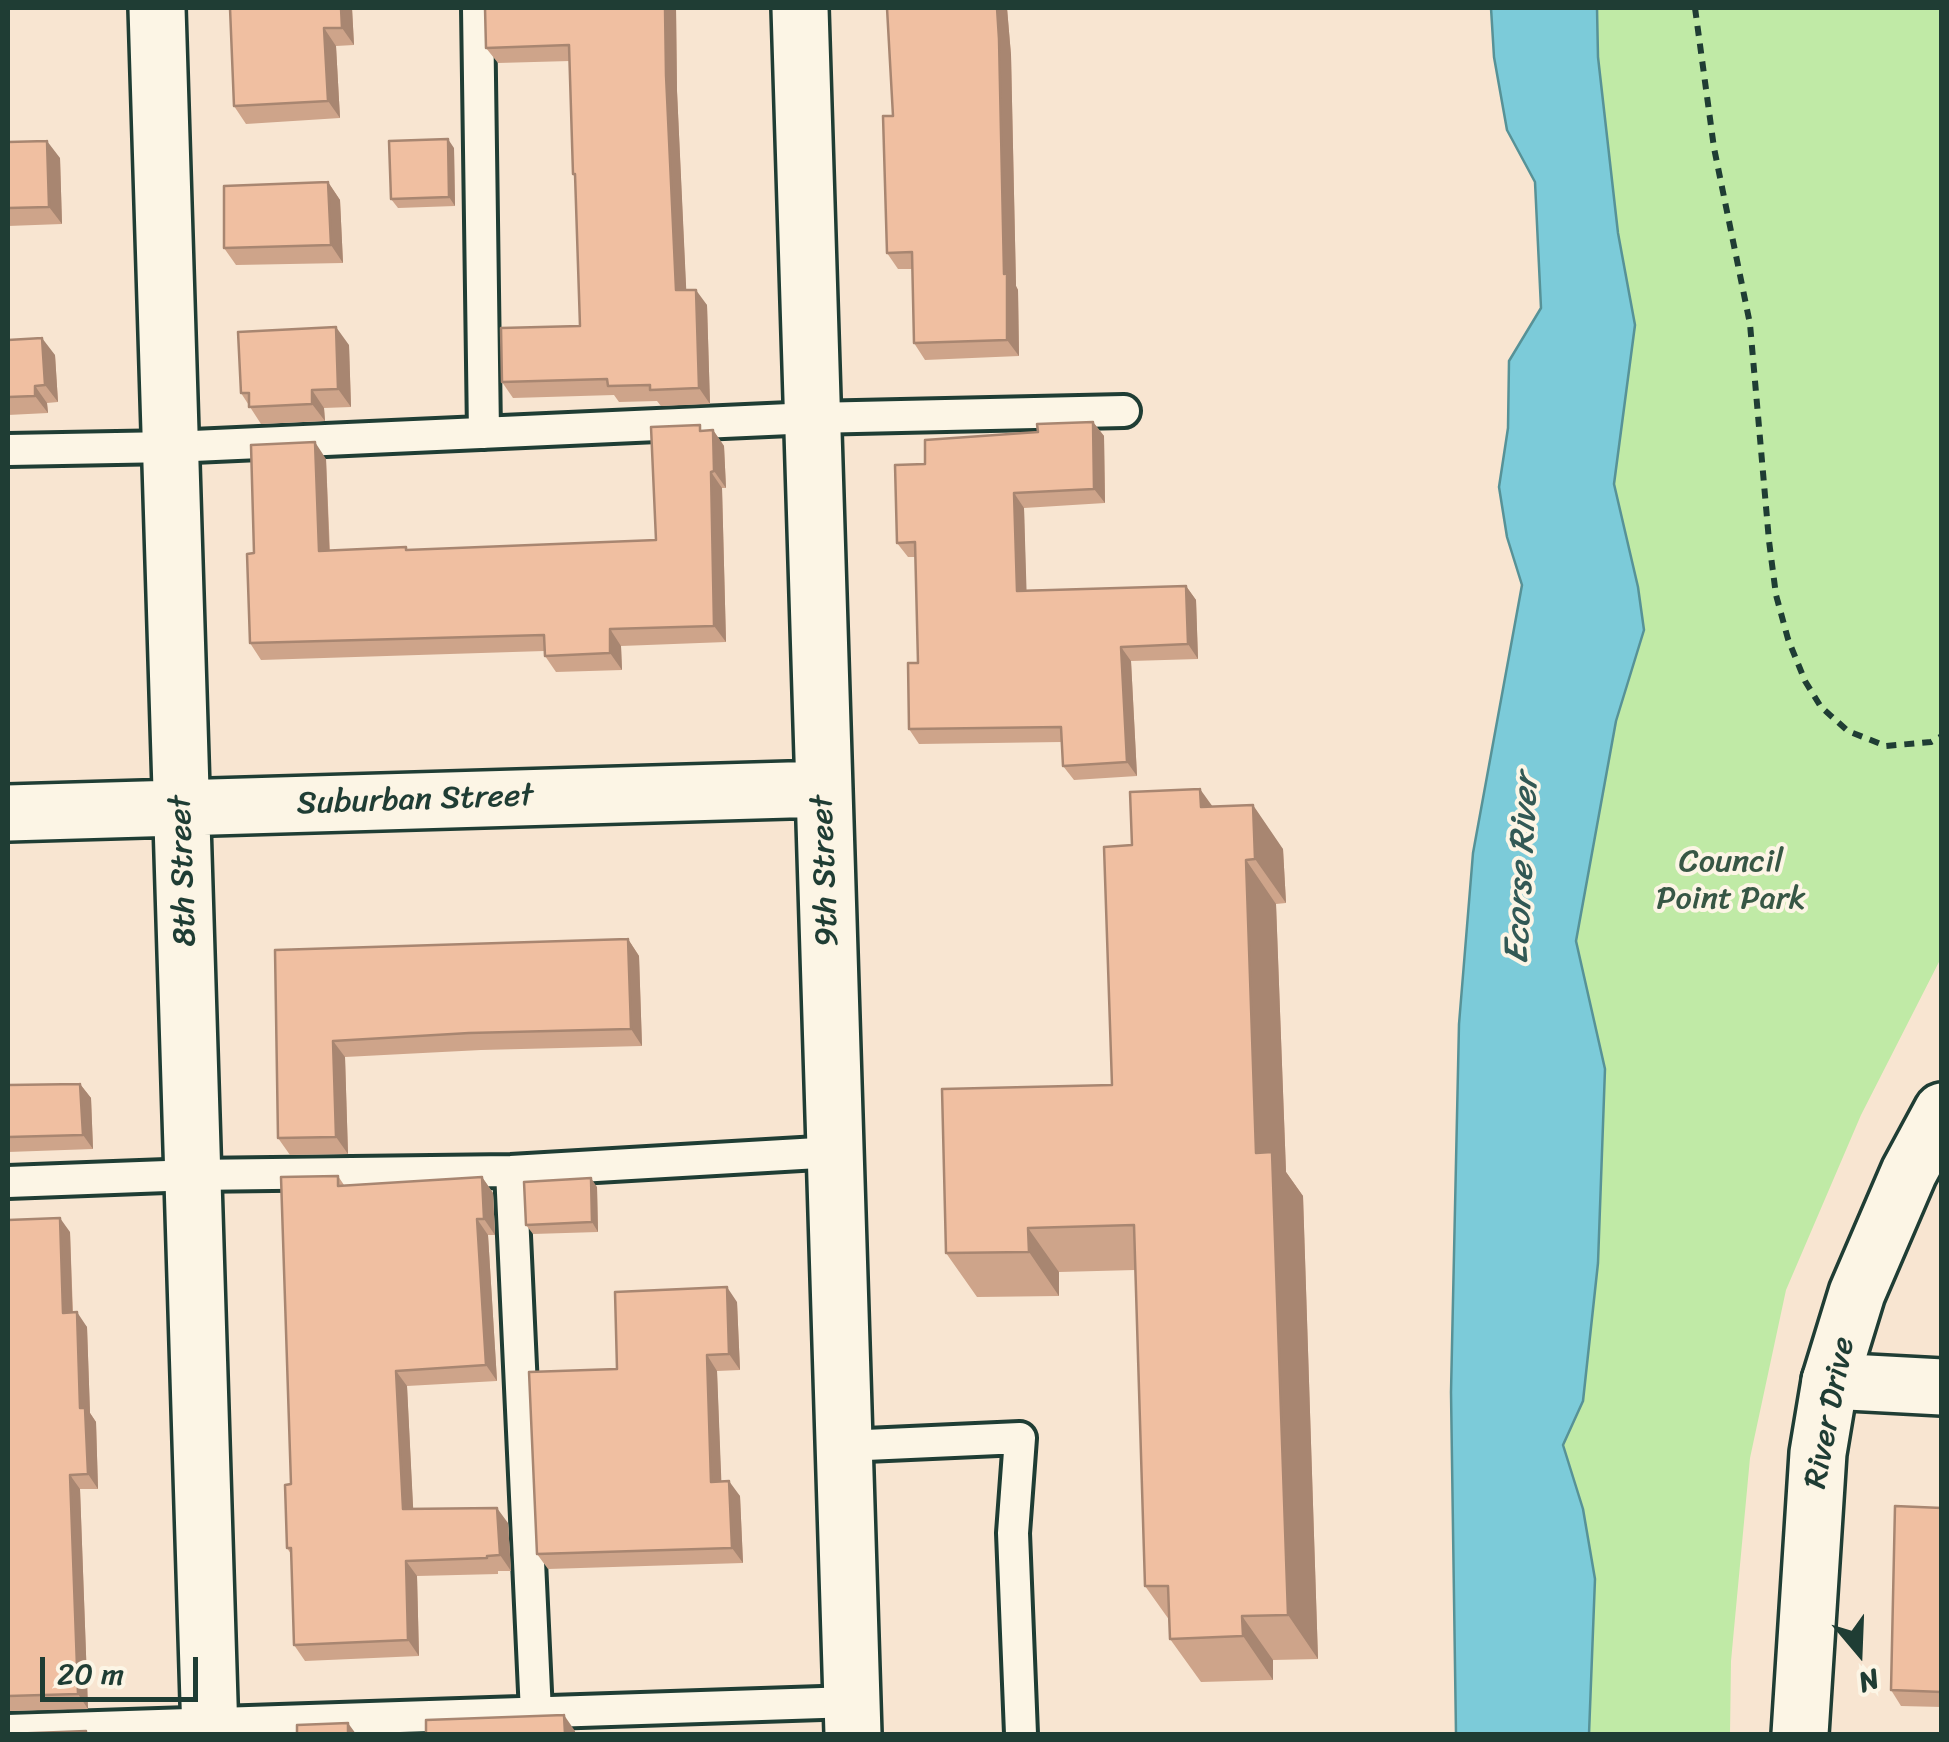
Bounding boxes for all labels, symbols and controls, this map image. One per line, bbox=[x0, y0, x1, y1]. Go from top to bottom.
water label: Ecorse River bbox=[1497, 773, 1549, 965]
street label: Suburban Street bbox=[296, 778, 534, 824]
street label: 8th Street bbox=[162, 795, 206, 947]
street label: 9th Street bbox=[804, 795, 848, 947]
park label: Council Point Park bbox=[1656, 844, 1806, 919]
street label: River Drive bbox=[1798, 1334, 1864, 1492]
north arrow bbox=[1809, 1602, 1909, 1702]
scale bar bbox=[45, 1637, 202, 1699]
text: 20 m bbox=[57, 1647, 124, 1701]
text: N bbox=[1852, 1655, 1886, 1707]

